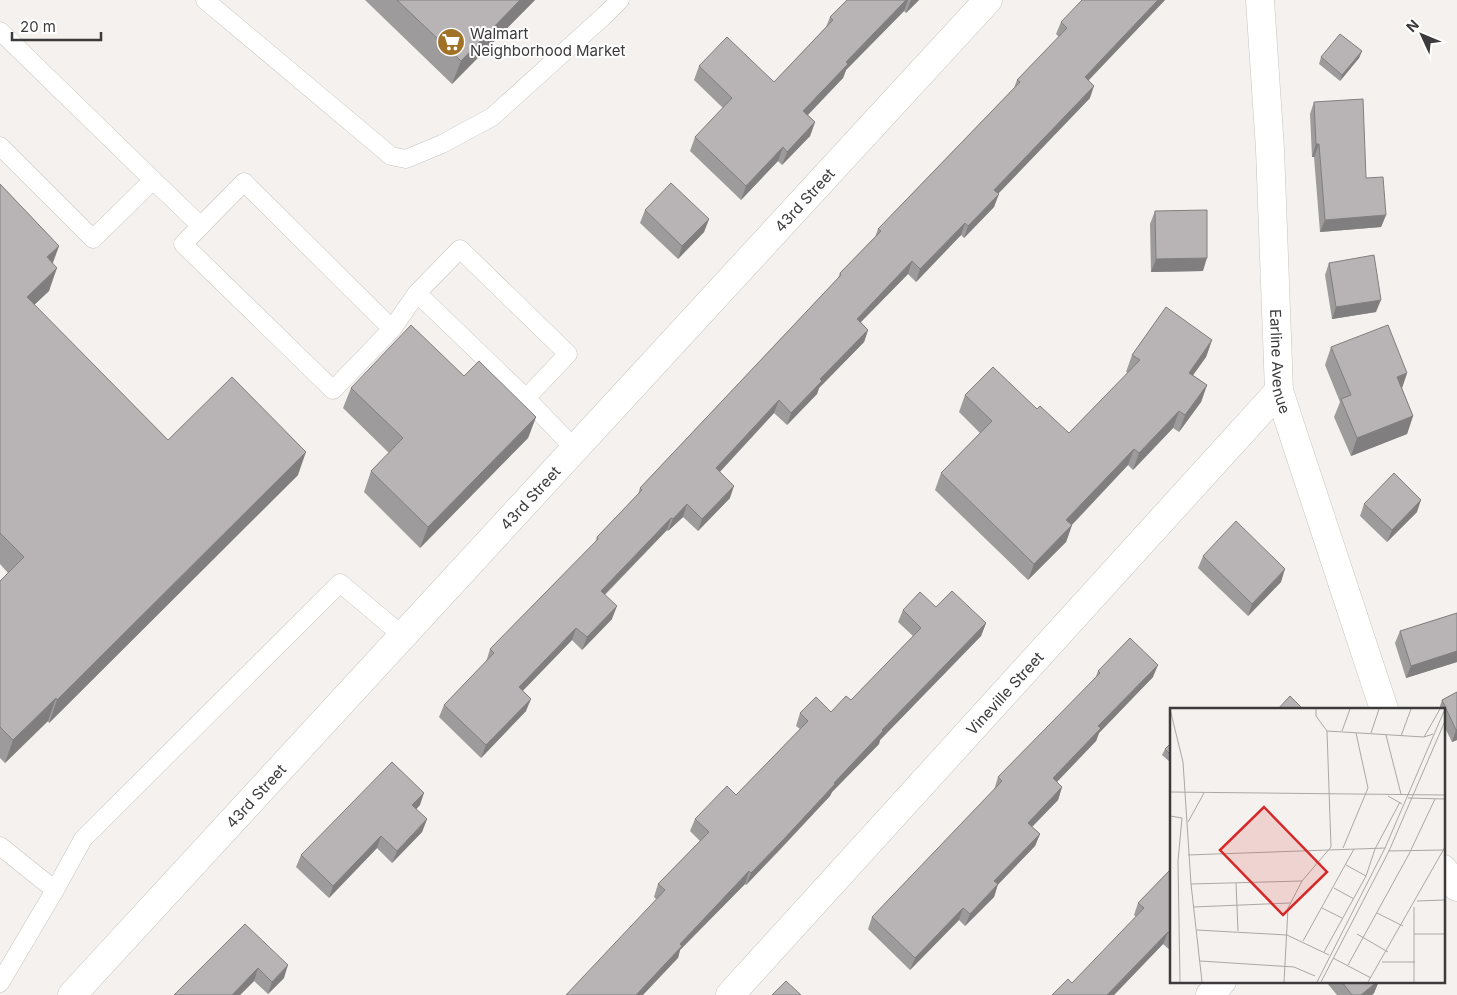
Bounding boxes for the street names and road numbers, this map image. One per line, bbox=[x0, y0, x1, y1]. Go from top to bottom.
street label: 43rd Street bbox=[770, 164, 838, 236]
street label: Earline Avenue bbox=[1266, 309, 1295, 416]
street label: 43rd Street bbox=[496, 462, 564, 534]
street label: Vineville Street bbox=[962, 647, 1047, 739]
street label: 43rd Street bbox=[221, 760, 290, 832]

